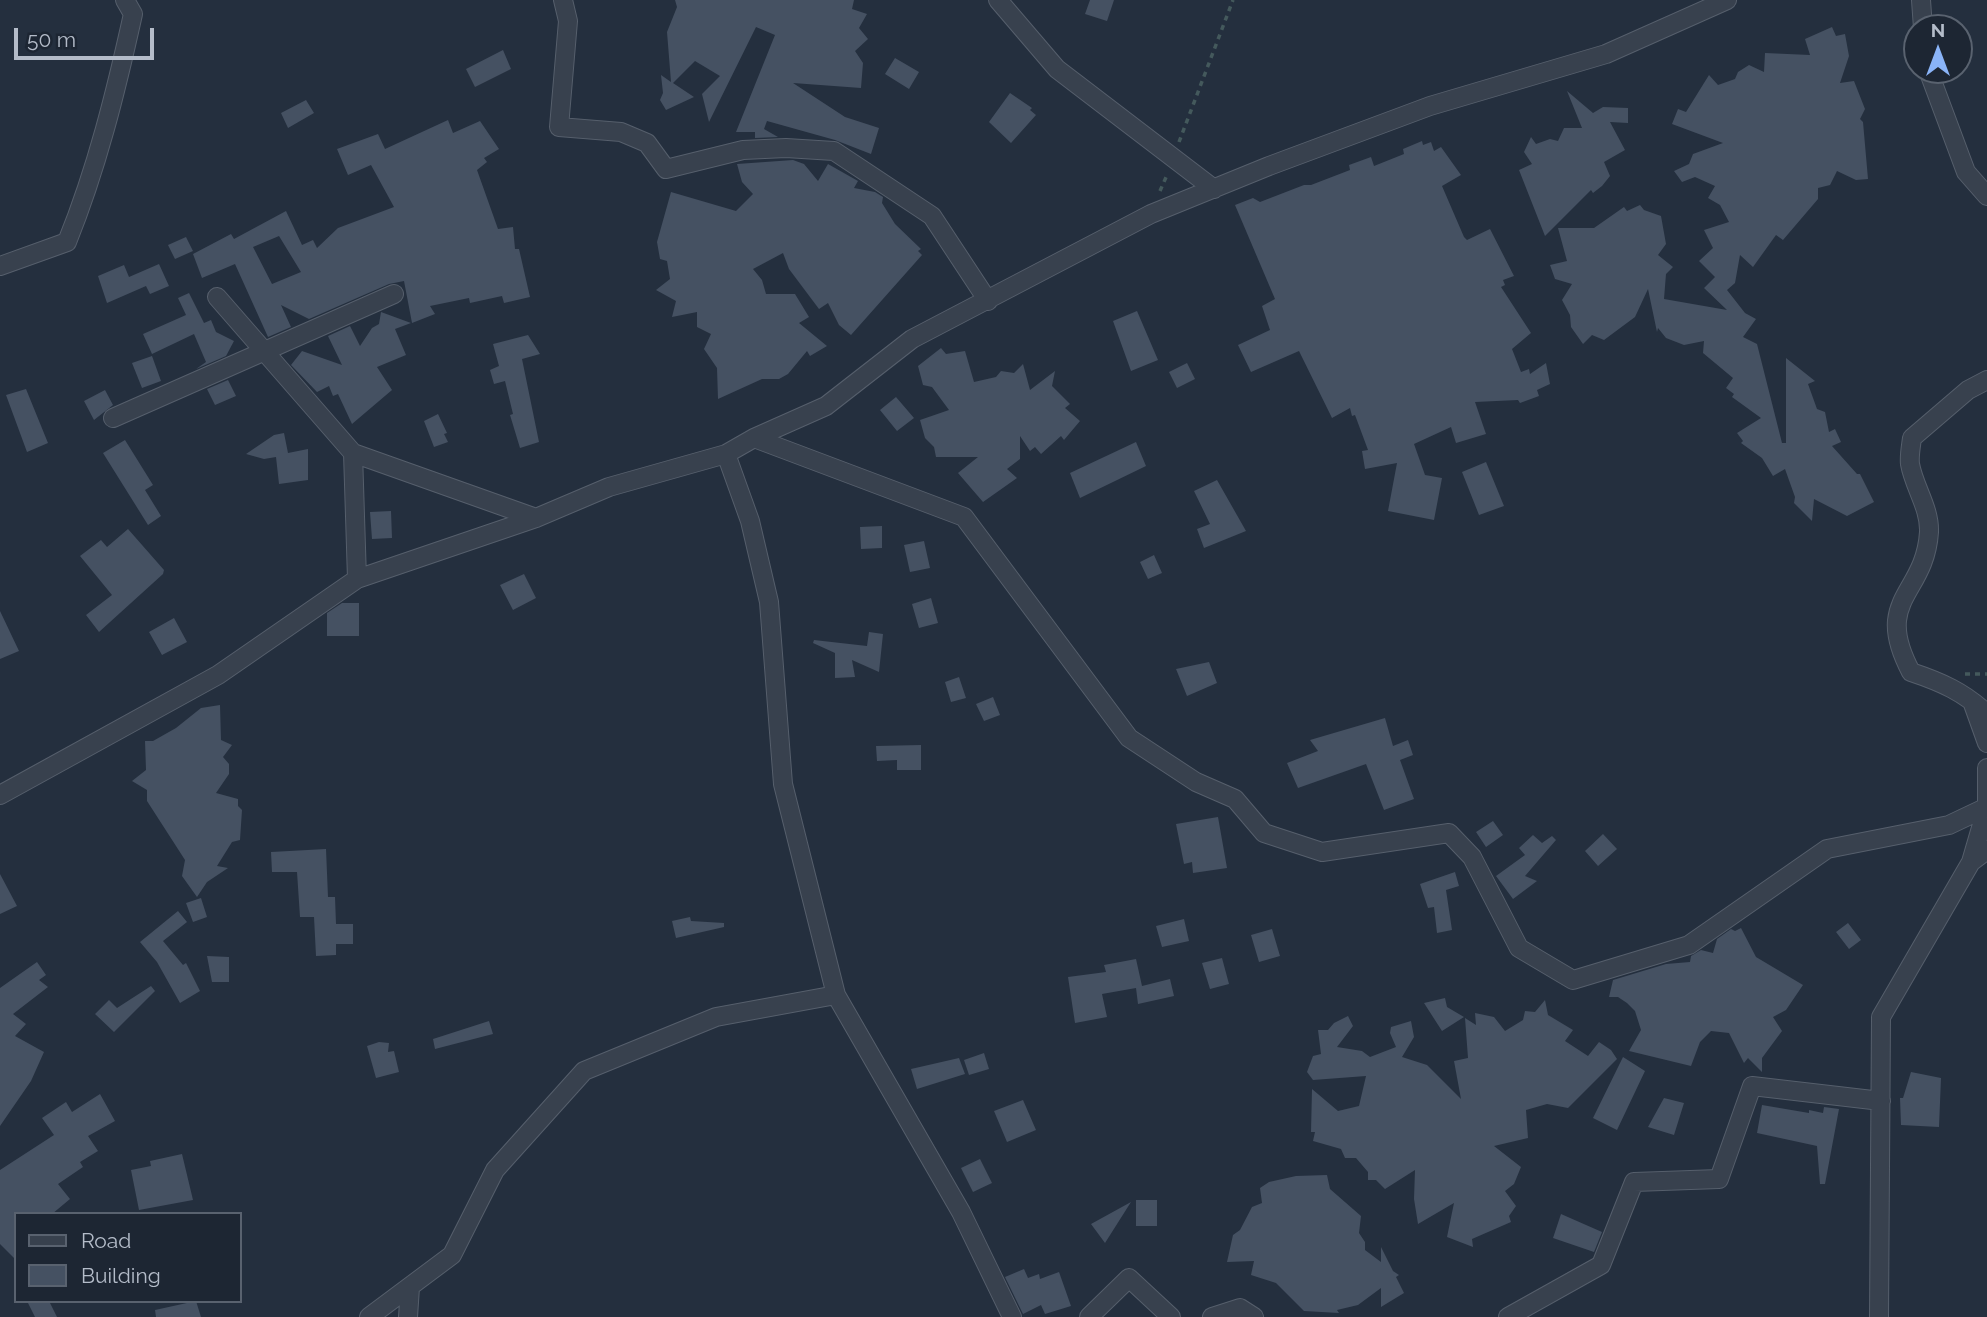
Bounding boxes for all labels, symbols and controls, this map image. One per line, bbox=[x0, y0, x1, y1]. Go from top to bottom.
scale bar bbox=[18, 14, 158, 58]
north arrow bbox=[1903, 14, 1973, 84]
text: N bbox=[1931, 19, 1945, 41]
text: 50 m bbox=[27, 27, 76, 52]
legend bbox=[14, 1212, 242, 1303]
text: Road bbox=[81, 1228, 131, 1253]
text: Building bbox=[81, 1263, 161, 1288]

